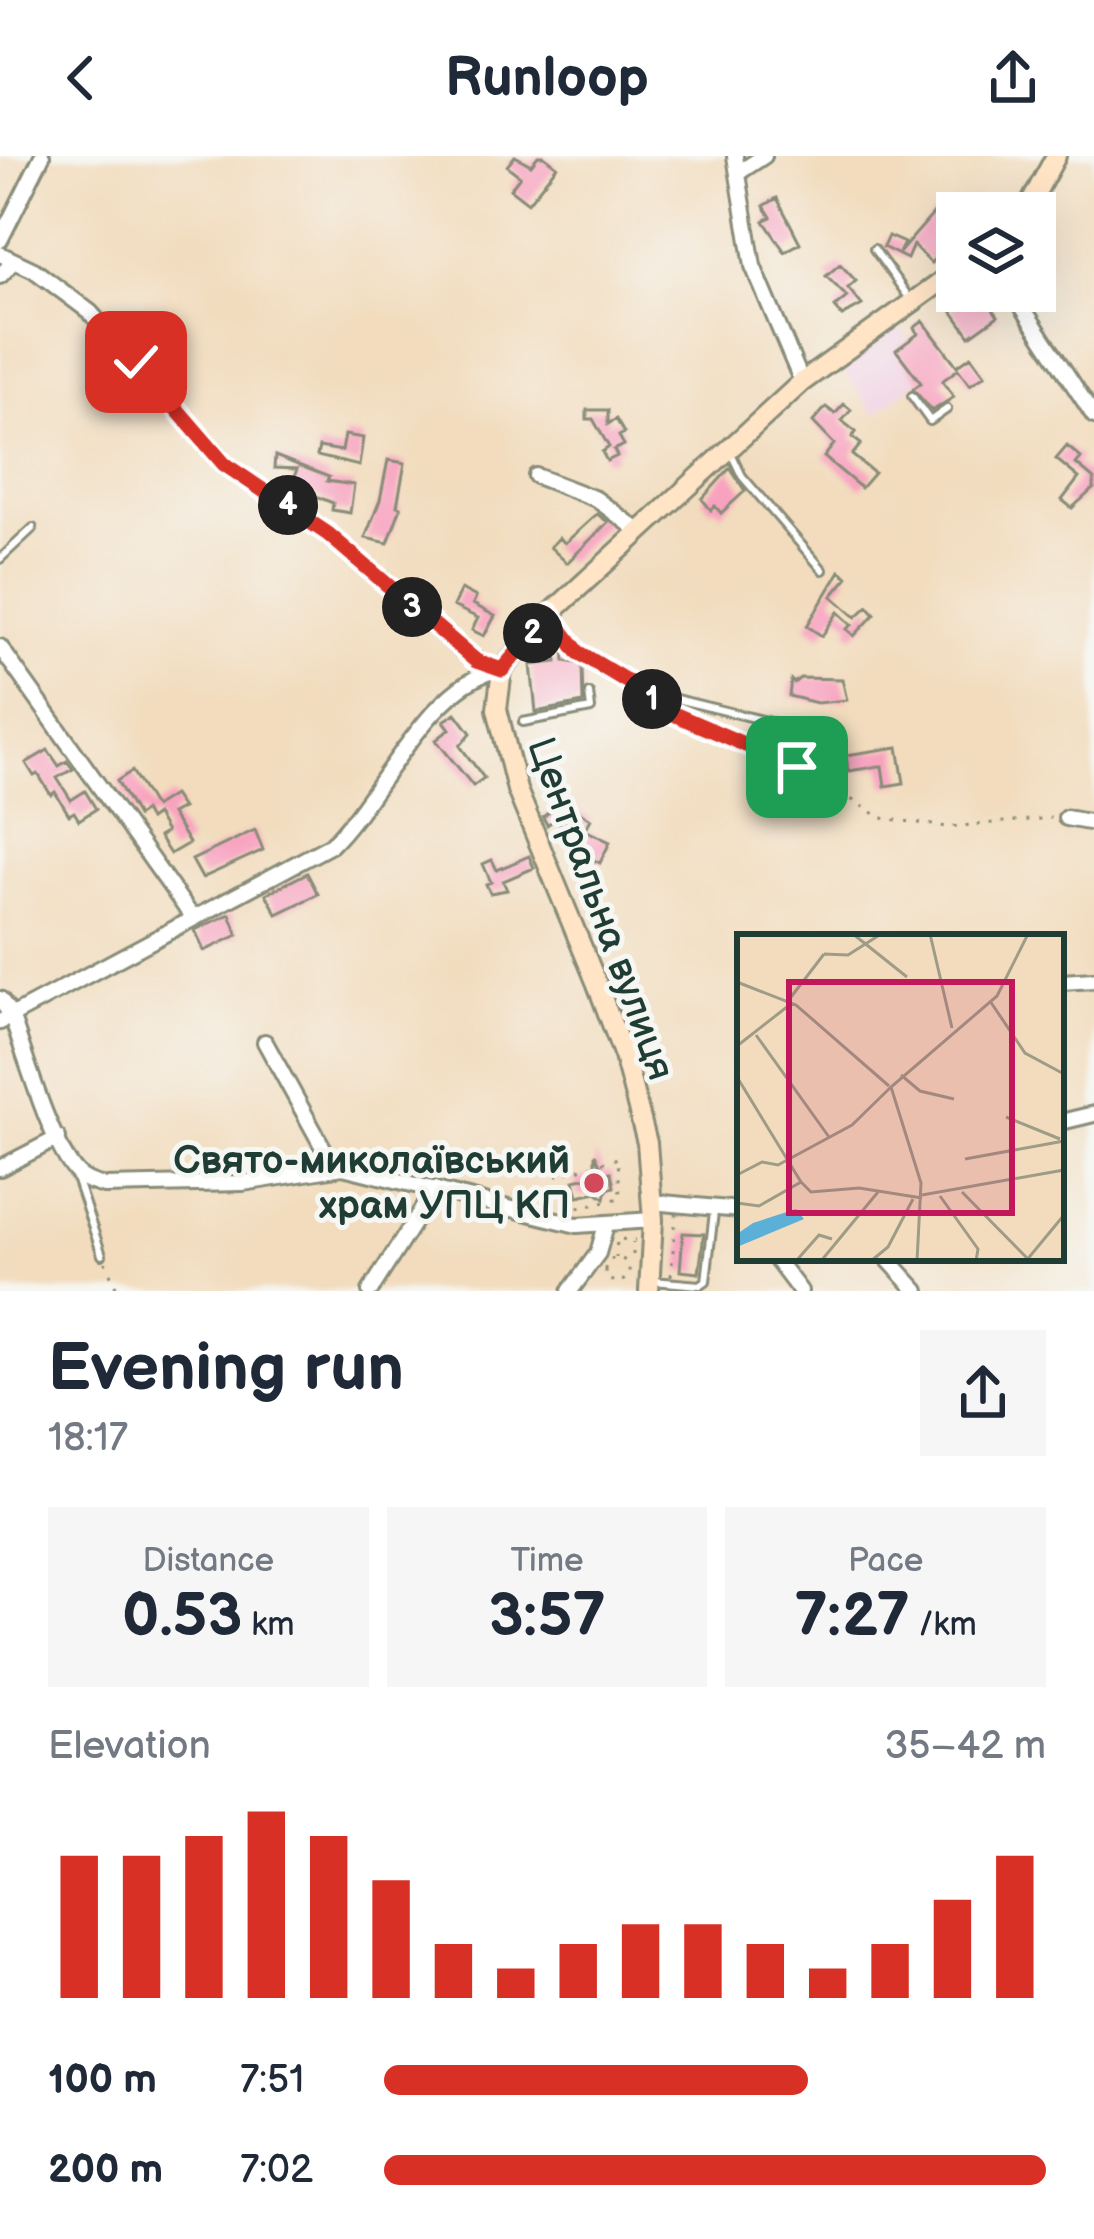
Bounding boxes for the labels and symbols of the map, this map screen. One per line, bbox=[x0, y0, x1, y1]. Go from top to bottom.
pin bbox=[85, 311, 187, 413]
pin: 4 bbox=[258, 475, 318, 535]
pin: 3 bbox=[382, 577, 442, 637]
pin: 2 bbox=[503, 603, 563, 663]
pin: 1 bbox=[622, 669, 682, 729]
pin bbox=[746, 716, 848, 818]
street label: Центральна вулиця bbox=[516, 731, 684, 1087]
inset map bbox=[737, 934, 1064, 1261]
place label: Свято-миколаївський храм УПЦ КП bbox=[173, 1138, 570, 1230]
marker: Свято-миколаївський храм УПЦ КП bbox=[581, 1170, 607, 1196]

